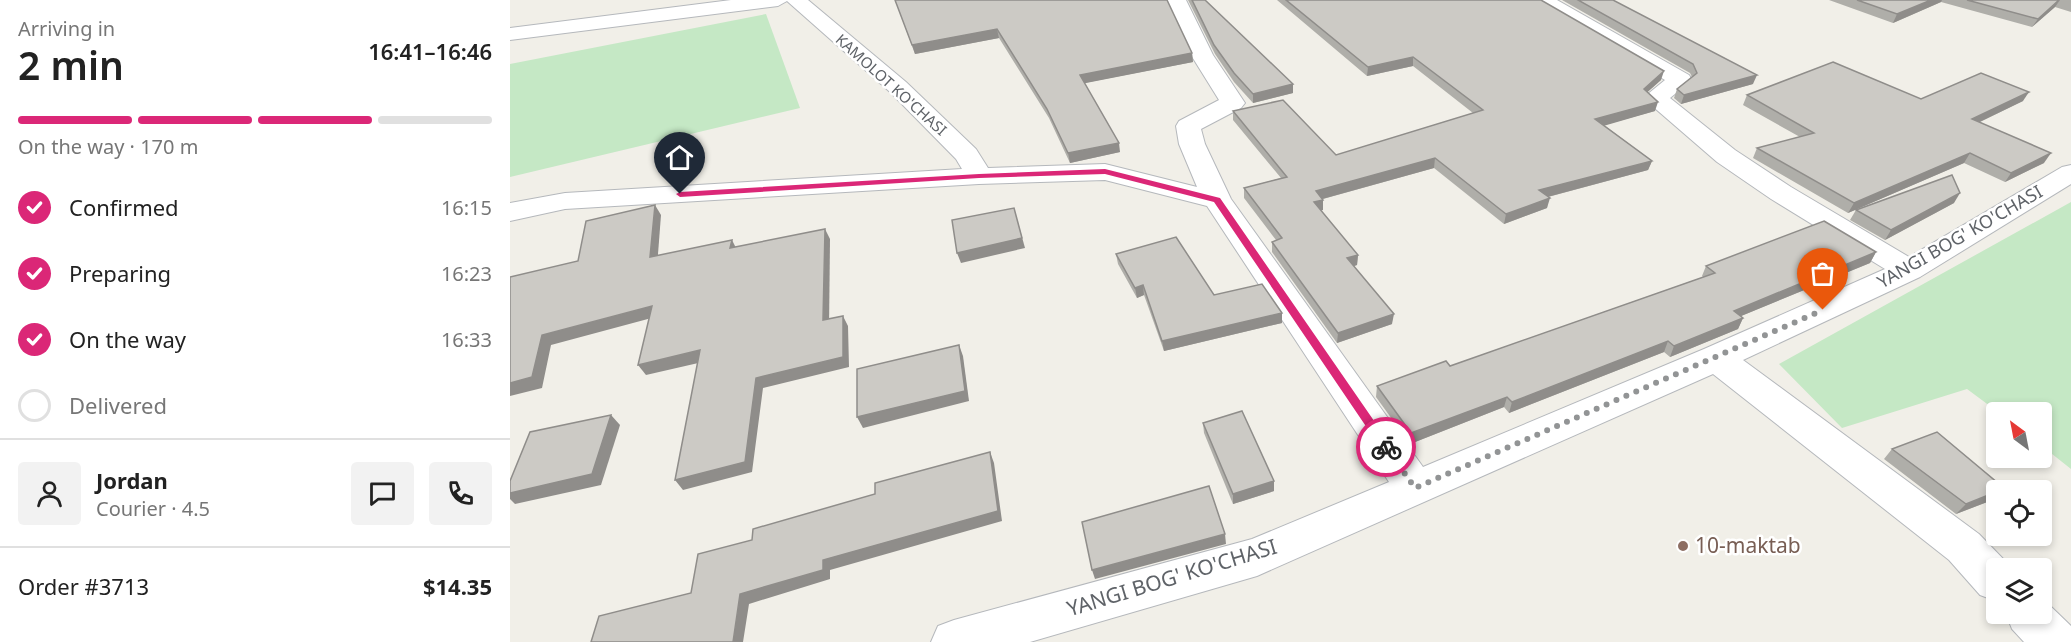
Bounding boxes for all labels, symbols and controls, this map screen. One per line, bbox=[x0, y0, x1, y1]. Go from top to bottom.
text: Arriving in bbox=[18, 15, 115, 42]
street label: KAMOLOT KO'CHASI bbox=[832, 29, 951, 139]
text: 16:41–16:46 bbox=[368, 36, 492, 66]
text: 2 min bbox=[18, 38, 124, 91]
pin bbox=[654, 132, 705, 194]
text: On the way · 170 m bbox=[18, 133, 198, 160]
icon: home bbox=[663, 141, 696, 174]
street label: YANGI BOG' KO'CHASI bbox=[1873, 179, 2046, 293]
icon: check bbox=[18, 191, 51, 224]
text: Confirmed bbox=[69, 192, 179, 222]
text: 16:15 bbox=[441, 194, 492, 221]
pin bbox=[1797, 248, 1848, 310]
icon: check bbox=[18, 257, 51, 290]
icon: bag bbox=[1806, 257, 1839, 290]
text: Preparing bbox=[69, 258, 171, 288]
text: 16:23 bbox=[441, 260, 492, 287]
icon: check bbox=[18, 323, 51, 356]
text: On the way bbox=[69, 324, 186, 354]
text: 16:33 bbox=[441, 326, 492, 353]
text: Delivered bbox=[69, 390, 167, 420]
north arrow bbox=[1986, 402, 2052, 468]
map controls bbox=[1986, 402, 2052, 624]
courier bbox=[1356, 417, 1416, 477]
icon: bike bbox=[1370, 431, 1403, 464]
button: person bbox=[18, 462, 81, 525]
button: chat bbox=[351, 462, 414, 525]
button: phone bbox=[429, 462, 492, 525]
text: Jordan bbox=[96, 465, 168, 495]
button: locate bbox=[1986, 480, 2052, 546]
text: Courier · 4.5 bbox=[96, 495, 210, 522]
place label: 10-maktab bbox=[1695, 531, 1801, 559]
street label: YANGI BOG' KO'CHASI bbox=[1063, 532, 1280, 622]
marker: 10-maktab bbox=[1676, 539, 1690, 553]
button: layers bbox=[1986, 558, 2052, 624]
text: Order #3713 bbox=[18, 571, 149, 601]
text: $14.35 bbox=[423, 571, 492, 601]

